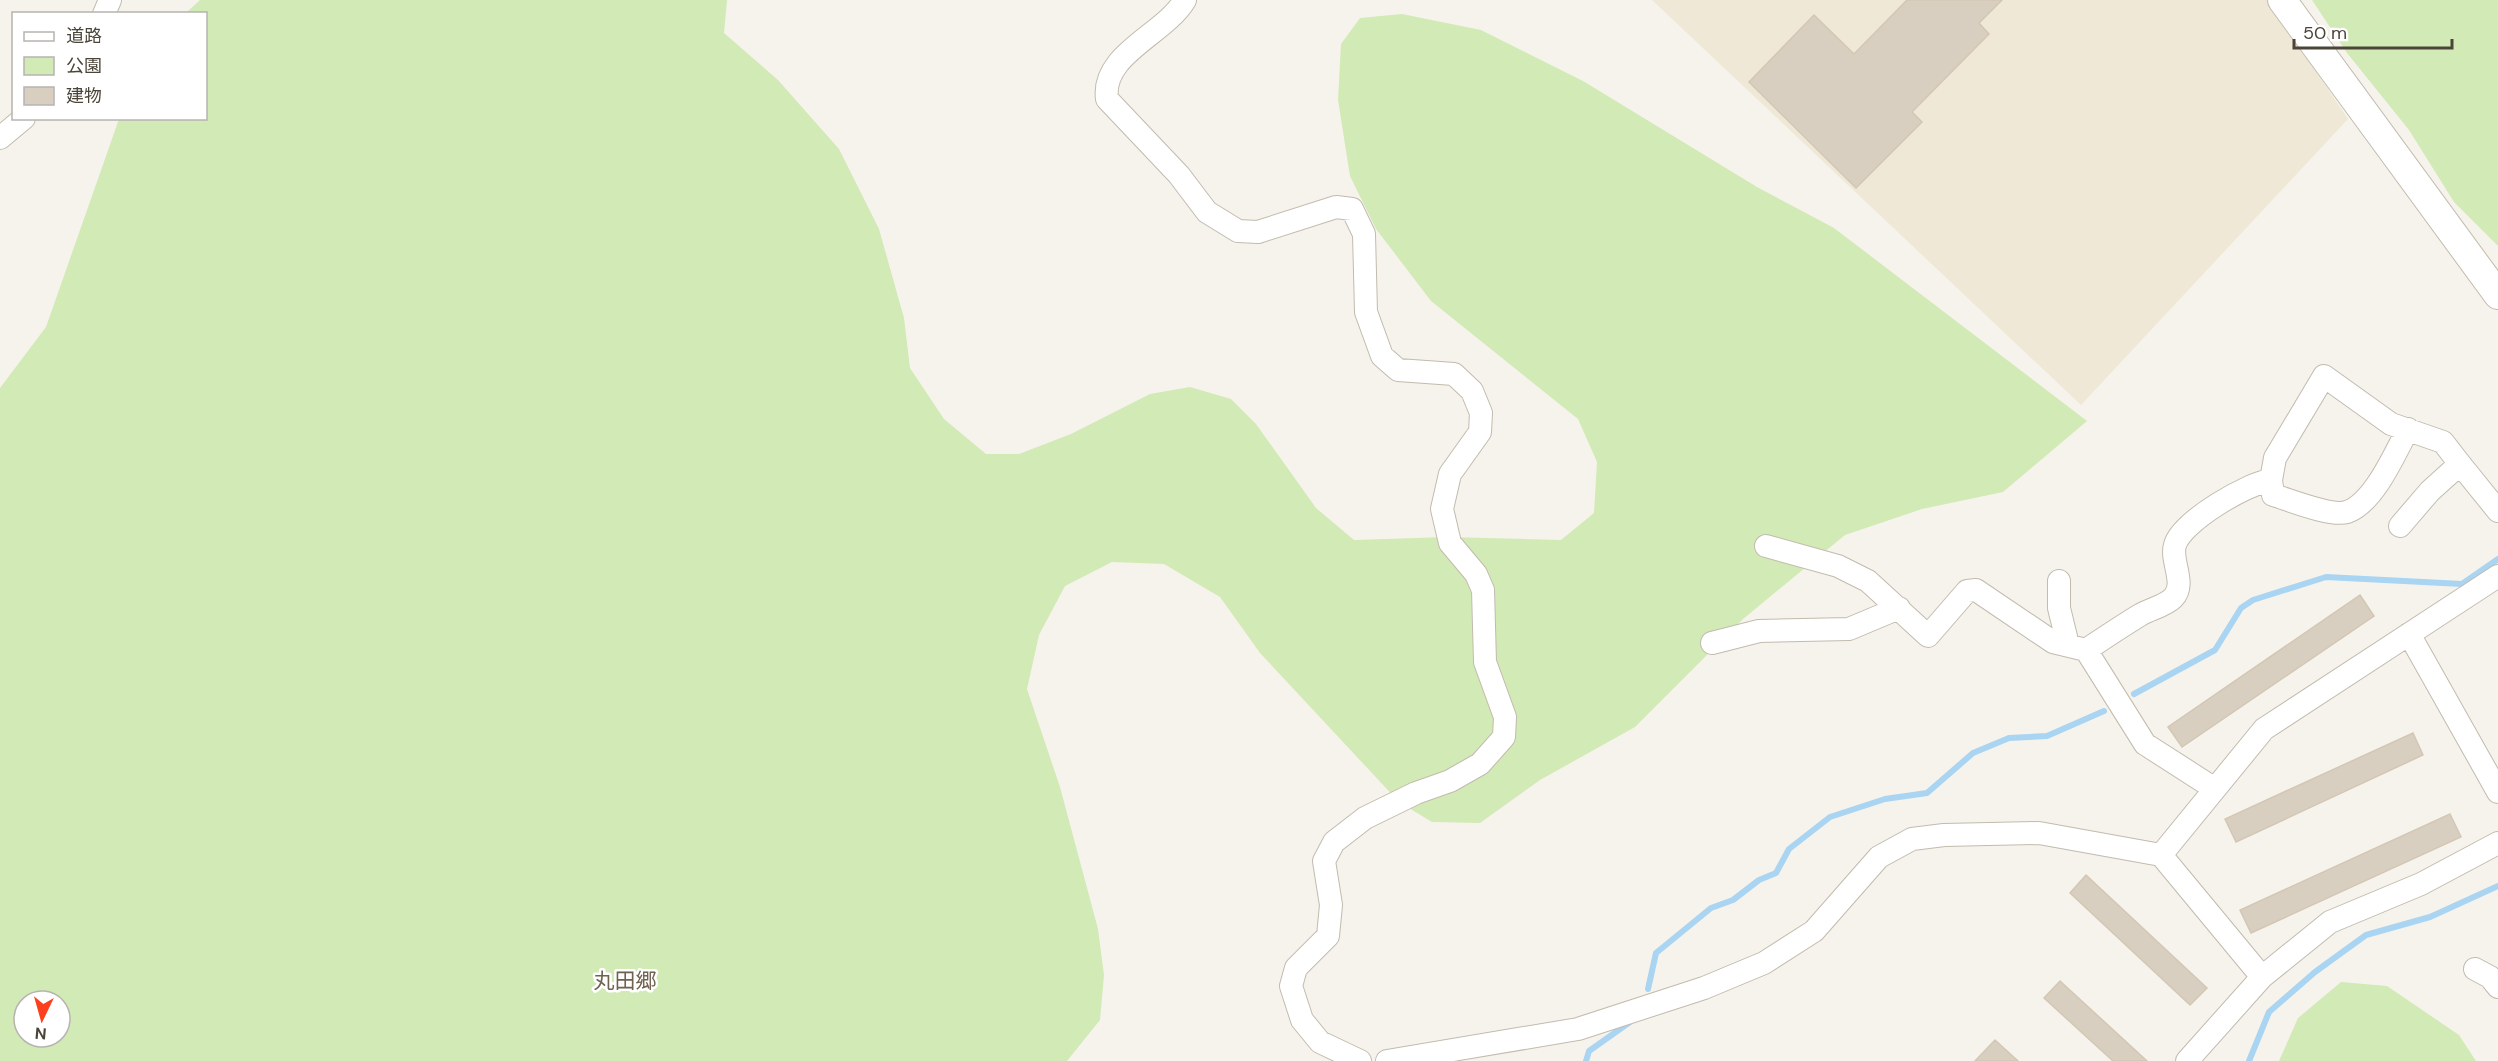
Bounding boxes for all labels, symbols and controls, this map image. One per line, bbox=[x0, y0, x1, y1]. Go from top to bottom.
legend bbox=[12, 12, 207, 120]
scale bar bbox=[2294, 12, 2452, 50]
text: 50 m bbox=[2303, 21, 2347, 45]
text: 道路 bbox=[66, 24, 102, 48]
text: 公園 bbox=[66, 54, 102, 78]
text: 建物 bbox=[66, 84, 102, 108]
district label: 丸田郷 bbox=[594, 967, 657, 995]
north arrow bbox=[12, 989, 72, 1049]
text: N bbox=[34, 1022, 47, 1044]

